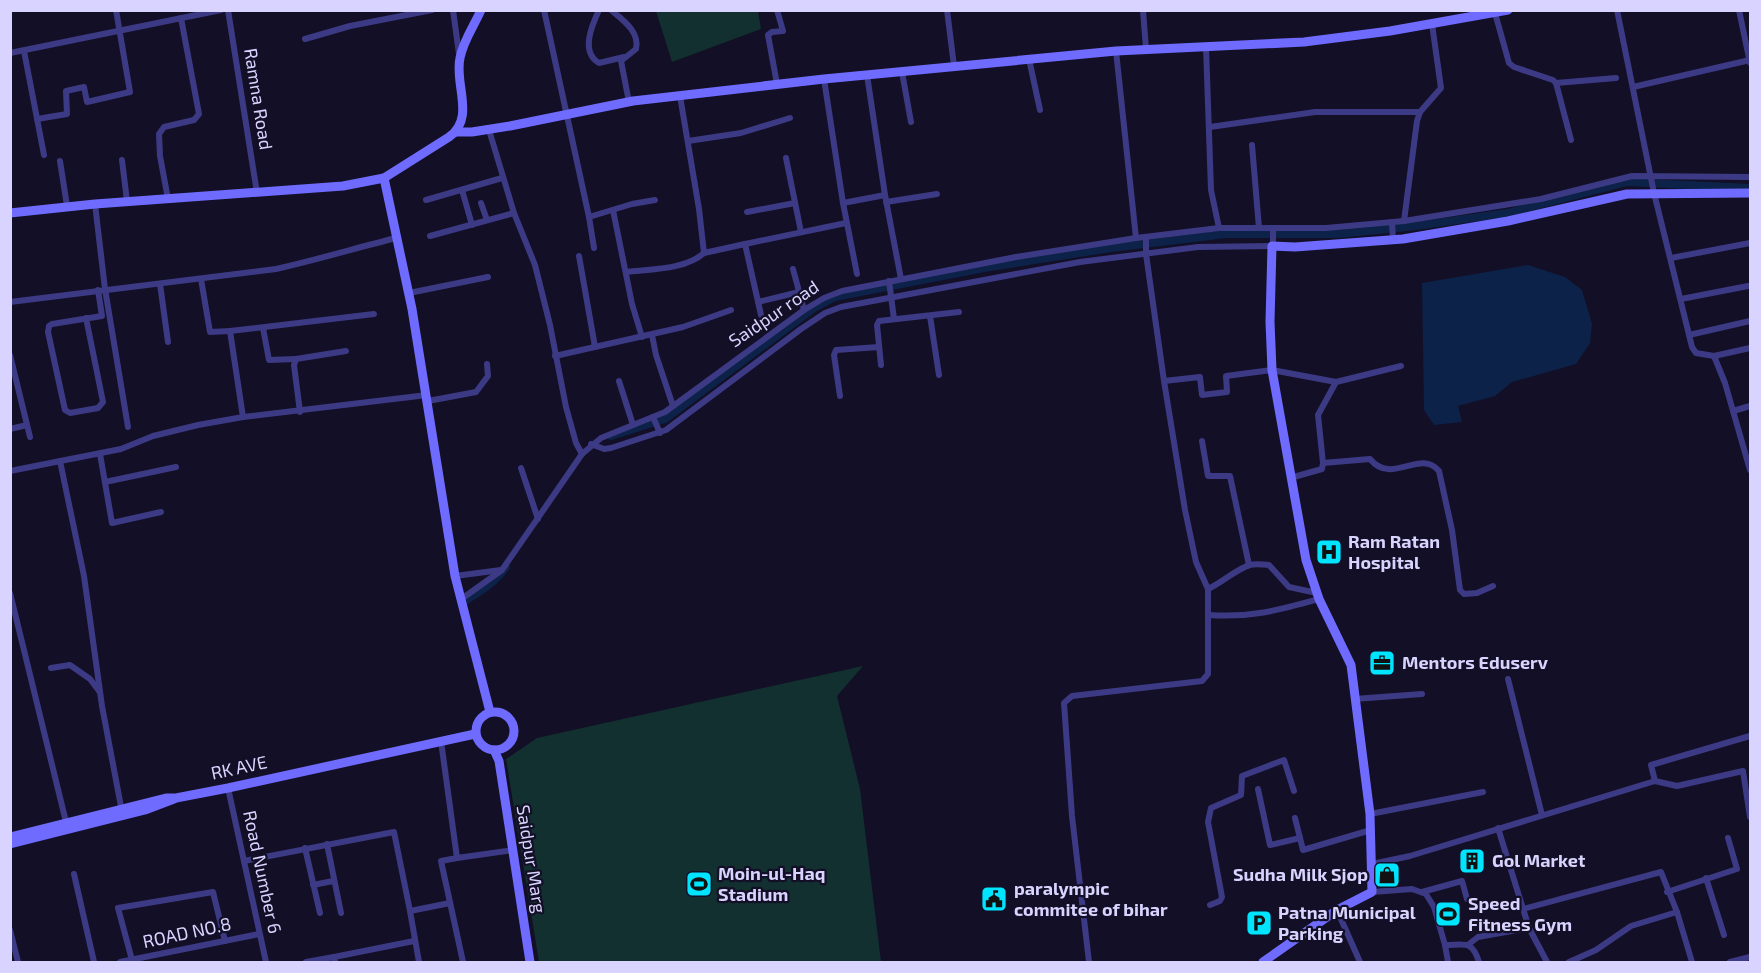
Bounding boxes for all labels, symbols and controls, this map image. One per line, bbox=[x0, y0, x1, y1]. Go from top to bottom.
street label: Ramna Road bbox=[240, 46, 278, 151]
street label: Saidpur road bbox=[724, 275, 823, 351]
place label: Ram Ratan Hospital bbox=[1348, 530, 1440, 573]
hospital icon: Ram Ratan Hospital bbox=[1314, 537, 1344, 567]
office icon: Mentors Eduserv bbox=[1367, 648, 1397, 678]
place label: Mentors Eduserv bbox=[1402, 651, 1549, 673]
street label: RK AVE bbox=[209, 750, 269, 784]
street label: Saidpur Marg bbox=[513, 803, 551, 914]
street label: Road Number 6 bbox=[239, 808, 287, 935]
building icon: Gol Market bbox=[1457, 846, 1487, 876]
place label: Gol Market bbox=[1492, 849, 1586, 871]
shop icon: Sudha Milk Sjop bbox=[1372, 860, 1402, 890]
place label: Moin-ul-Haq Stadium bbox=[718, 862, 825, 905]
place label: Sudha Milk Sjop bbox=[1233, 863, 1368, 885]
sports icon: Moin-ul-Haq Stadium bbox=[684, 869, 714, 899]
place label: paralympic commitee of bihar bbox=[1014, 877, 1168, 920]
public building icon: paralympic commitee of bihar bbox=[979, 884, 1009, 914]
place label: Speed Fitness Gym bbox=[1468, 892, 1572, 935]
sports icon: Speed Fitness Gym bbox=[1433, 899, 1463, 929]
place label: Patna Municipal Parking bbox=[1278, 901, 1416, 944]
parking icon: Patna Municipal Parking bbox=[1244, 908, 1274, 938]
street label: ROAD NO.8 bbox=[141, 912, 233, 952]

